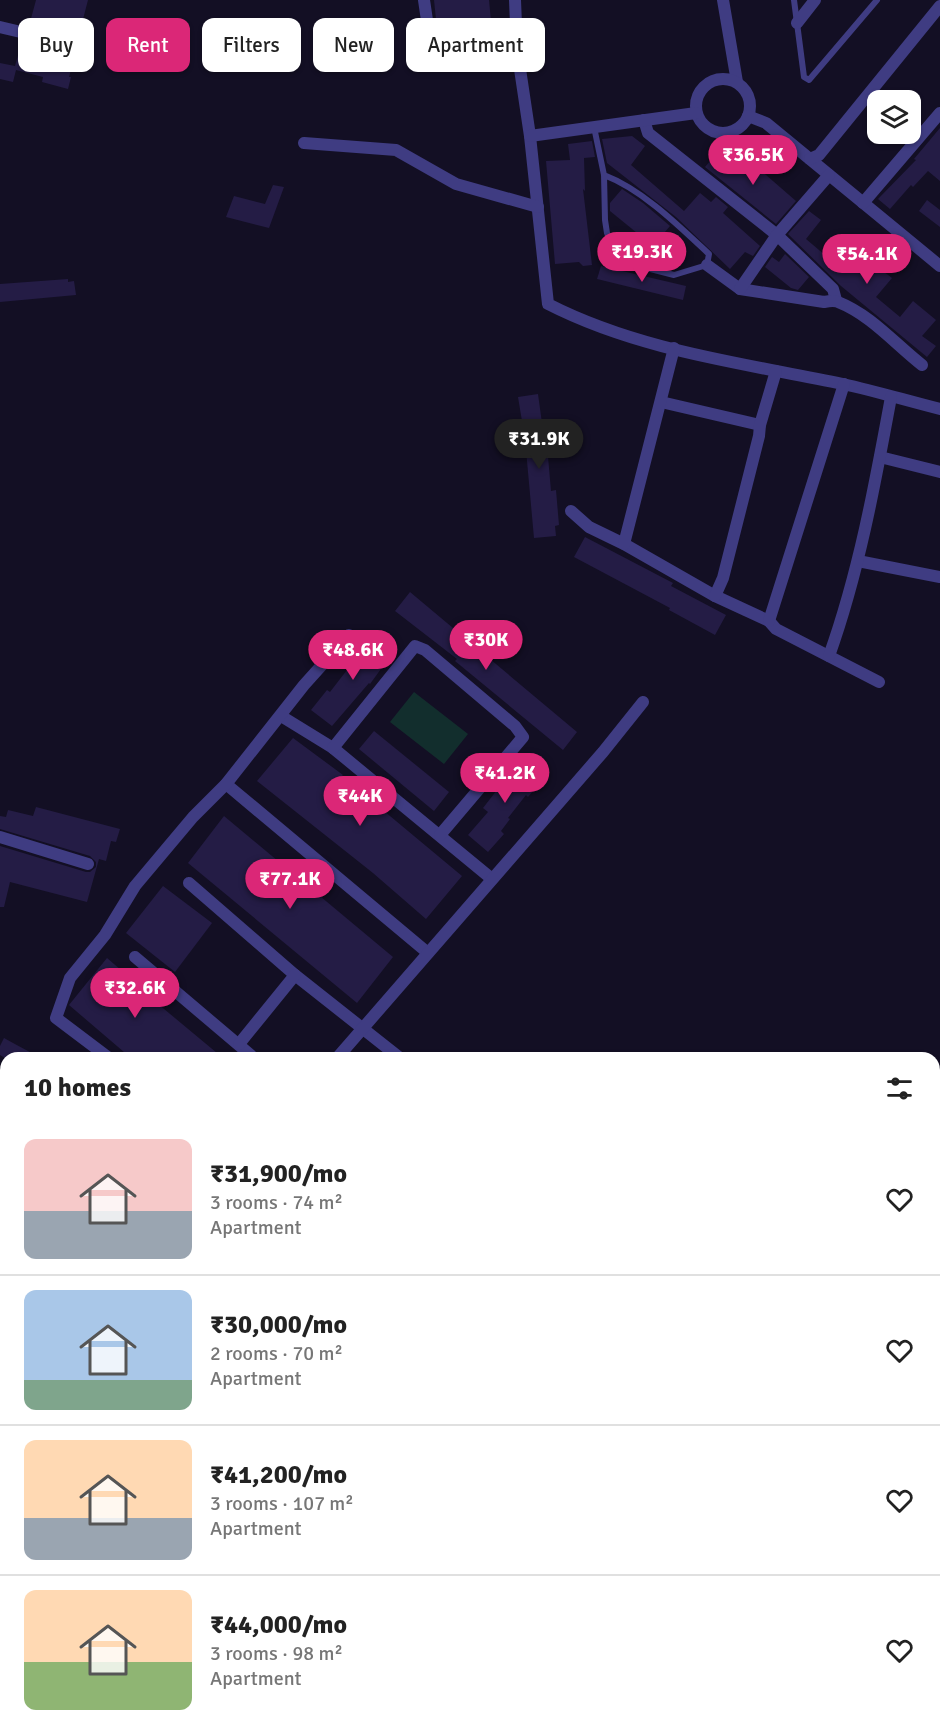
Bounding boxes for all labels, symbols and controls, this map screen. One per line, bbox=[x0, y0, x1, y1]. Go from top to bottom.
chip: Buy bbox=[18, 18, 94, 72]
chip: Rent bbox=[106, 18, 190, 72]
chip: Filters bbox=[202, 18, 301, 72]
chip: New bbox=[313, 18, 394, 72]
chip: Apartment bbox=[406, 18, 545, 72]
map controls bbox=[867, 90, 921, 144]
button: layers bbox=[867, 90, 921, 144]
pin: ₹36.5K bbox=[704, 135, 802, 186]
text: ₹36.5K bbox=[722, 142, 784, 167]
pin: ₹19.3K bbox=[593, 232, 691, 283]
pin: ₹54.1K bbox=[818, 234, 916, 285]
text: ₹19.3K bbox=[611, 239, 673, 264]
text: ₹54.1K bbox=[836, 241, 898, 266]
pin: ₹31.9K bbox=[490, 419, 588, 470]
text: ₹31.9K bbox=[508, 426, 570, 451]
pin: ₹30K bbox=[450, 620, 522, 671]
text: ₹30K bbox=[464, 627, 508, 652]
pin: ₹48.6K bbox=[304, 630, 402, 681]
text: ₹48.6K bbox=[322, 637, 384, 662]
pin: ₹41.2K bbox=[456, 753, 554, 804]
text: ₹41.2K bbox=[474, 760, 536, 785]
pin: ₹44K bbox=[324, 776, 396, 827]
text: ₹44K bbox=[338, 783, 382, 808]
pin: ₹77.1K bbox=[241, 859, 339, 910]
text: ₹77.1K bbox=[259, 866, 321, 891]
pin: ₹32.6K bbox=[86, 968, 184, 1019]
text: ₹32.6K bbox=[104, 975, 166, 1000]
text: 10 homes bbox=[24, 1072, 131, 1104]
icon: filters bbox=[883, 1072, 916, 1105]
text: ₹31,900/mo bbox=[210, 1158, 347, 1190]
icon: home bbox=[72, 1163, 144, 1235]
icon: heart bbox=[883, 1183, 916, 1216]
text: 3 rooms · 74 m² bbox=[210, 1190, 343, 1215]
text: Apartment bbox=[210, 1215, 302, 1240]
text: ₹30,000/mo bbox=[210, 1309, 347, 1341]
icon: home bbox=[72, 1314, 144, 1386]
icon: heart bbox=[883, 1334, 916, 1367]
text: 2 rooms · 70 m² bbox=[210, 1341, 343, 1366]
text: Apartment bbox=[210, 1366, 302, 1391]
text: ₹41,200/mo bbox=[210, 1459, 347, 1491]
icon: home bbox=[72, 1464, 144, 1536]
icon: heart bbox=[883, 1484, 916, 1517]
text: 3 rooms · 107 m² bbox=[210, 1491, 354, 1516]
text: Apartment bbox=[210, 1516, 302, 1541]
text: ₹44,000/mo bbox=[210, 1609, 347, 1641]
icon: home bbox=[72, 1614, 144, 1686]
icon: heart bbox=[883, 1634, 916, 1667]
text: 3 rooms · 98 m² bbox=[210, 1641, 343, 1666]
text: Apartment bbox=[210, 1666, 302, 1691]

